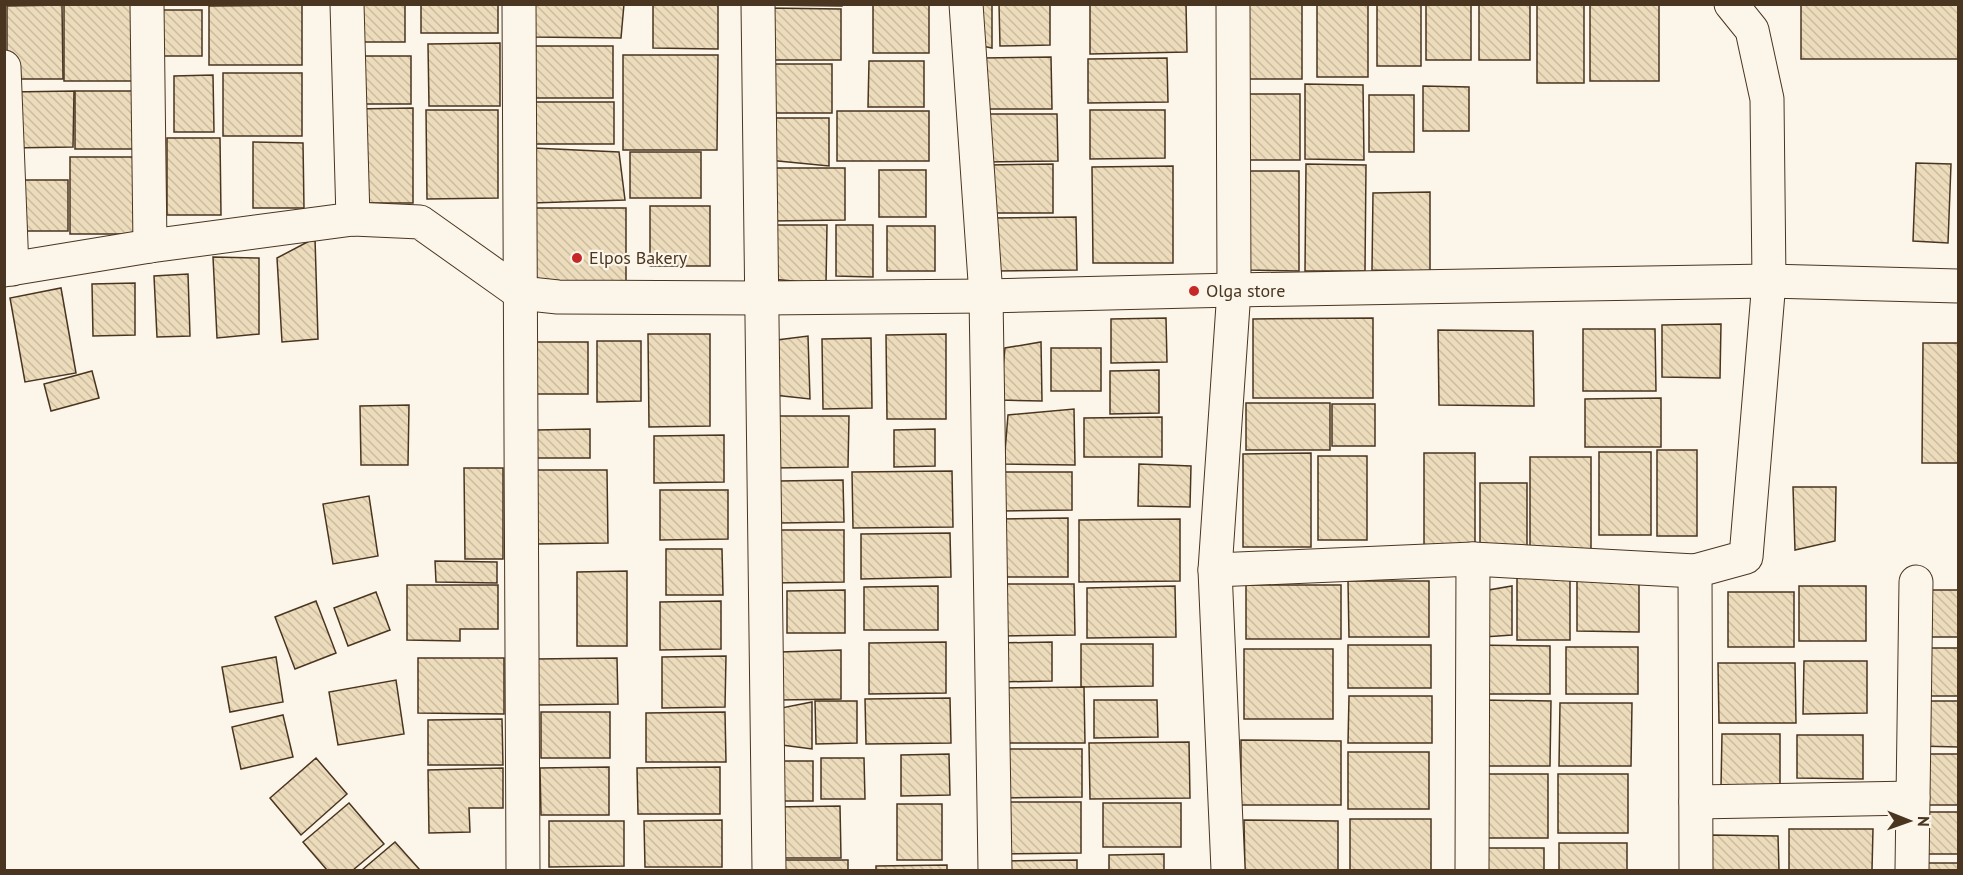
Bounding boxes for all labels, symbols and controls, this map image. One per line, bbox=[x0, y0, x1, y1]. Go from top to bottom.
place label: Elpos Bakery bbox=[589, 246, 688, 269]
marker: Elpos Bakery bbox=[570, 251, 584, 265]
place label: Olga store bbox=[1206, 279, 1285, 302]
marker: Olga store bbox=[1187, 284, 1201, 298]
north arrow bbox=[1879, 791, 1939, 851]
text: N bbox=[1914, 816, 1934, 827]

